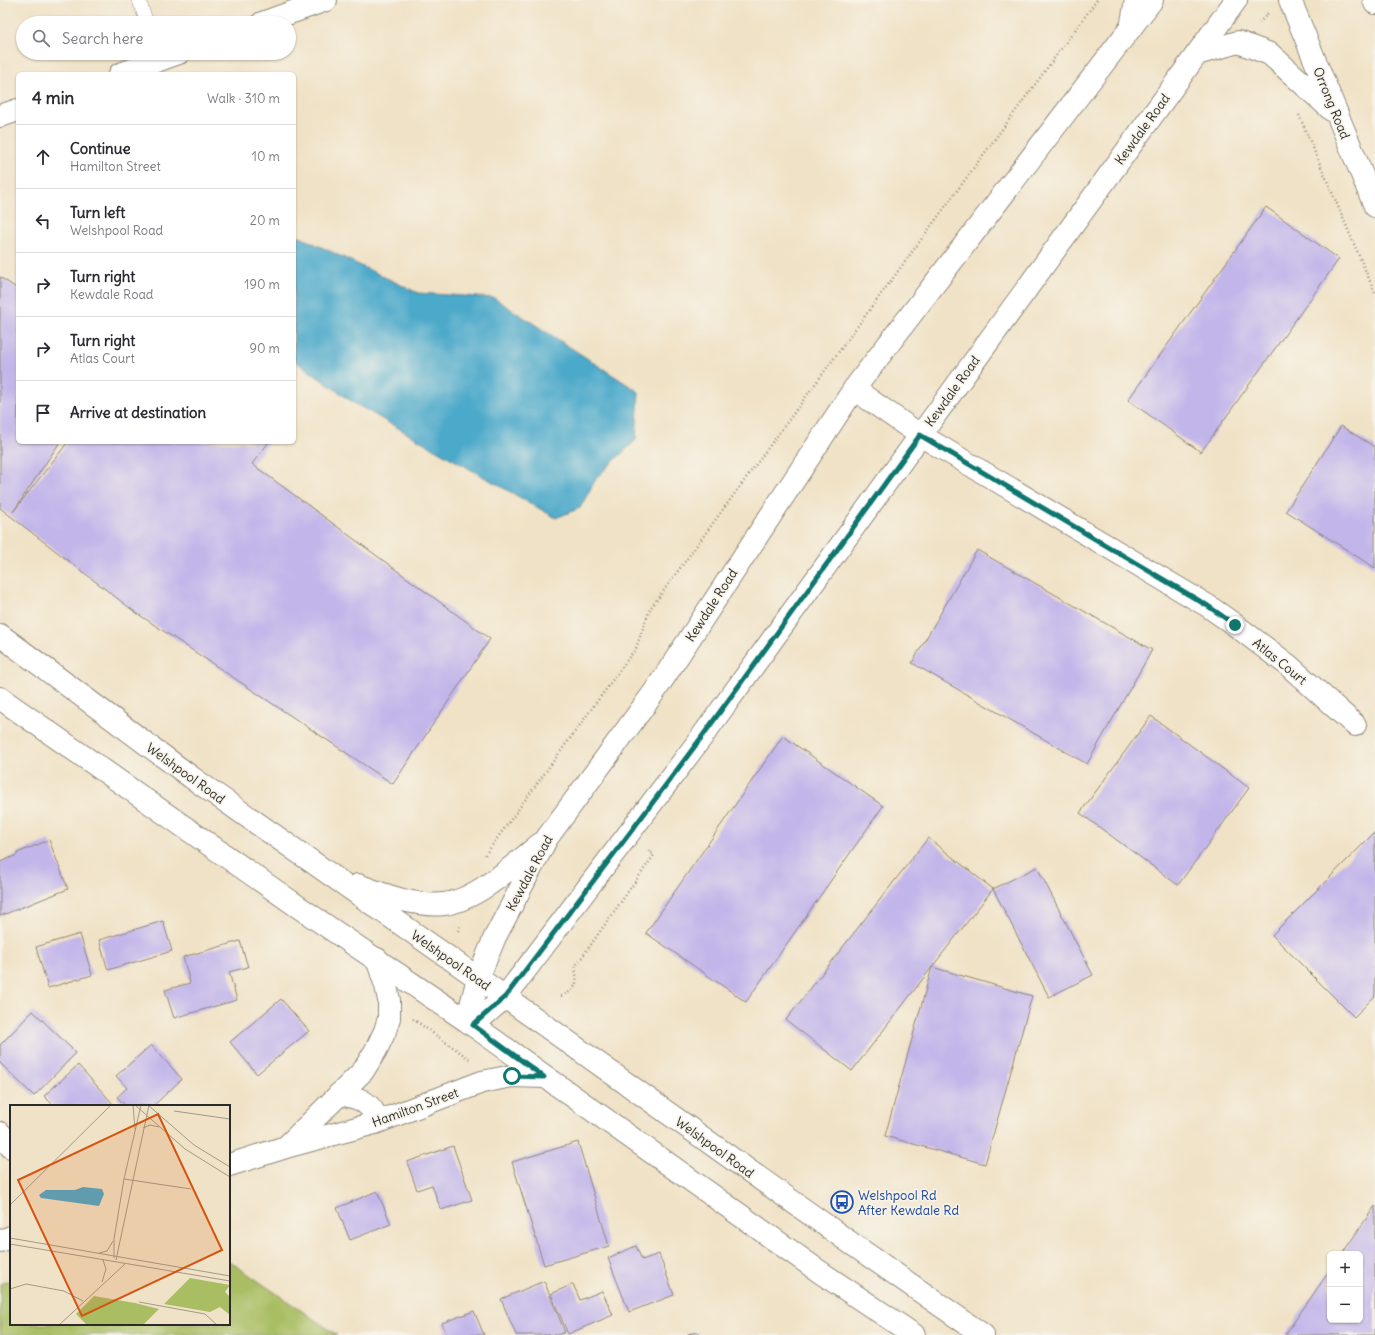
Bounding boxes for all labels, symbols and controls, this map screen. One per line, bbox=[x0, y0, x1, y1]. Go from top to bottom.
search box bbox=[16, 16, 296, 60]
icon: search bbox=[30, 27, 52, 49]
text: Search here bbox=[62, 29, 143, 48]
street label: Orrong Road bbox=[1309, 65, 1354, 142]
text: 4 min bbox=[32, 87, 74, 109]
text: Walk · 310 m bbox=[207, 90, 280, 107]
street label: Kewdale Road bbox=[1111, 90, 1174, 168]
text: Continue bbox=[70, 139, 131, 158]
icon: ahead bbox=[32, 146, 54, 168]
text: 10 m bbox=[252, 148, 280, 165]
text: Hamilton Street bbox=[70, 158, 161, 175]
text: Turn left bbox=[70, 203, 125, 222]
icon: left bbox=[32, 210, 54, 232]
text: 20 m bbox=[250, 212, 280, 229]
text: Welshpool Road bbox=[70, 222, 163, 239]
text: Turn right bbox=[70, 267, 135, 286]
icon: right bbox=[32, 274, 54, 296]
text: 190 m bbox=[244, 276, 280, 293]
text: Kewdale Road bbox=[70, 286, 154, 303]
text: Turn right bbox=[70, 331, 135, 350]
icon: right bbox=[32, 338, 54, 360]
text: 90 m bbox=[249, 340, 280, 357]
text: Atlas Court bbox=[70, 350, 135, 367]
street label: Kewdale Road bbox=[921, 352, 984, 430]
icon: arrive bbox=[32, 402, 54, 424]
text: Arrive at destination bbox=[70, 403, 206, 422]
street label: Kewdale Road bbox=[682, 565, 741, 645]
route end bbox=[1226, 616, 1244, 634]
street label: Atlas Court bbox=[1249, 634, 1311, 689]
street label: Welshpool Road bbox=[143, 739, 229, 808]
street label: Kewdale Road bbox=[502, 832, 557, 914]
street label: Welshpool Road bbox=[408, 927, 494, 994]
route start bbox=[503, 1067, 521, 1085]
street label: Hamilton Street bbox=[370, 1084, 461, 1131]
inset map bbox=[10, 1105, 230, 1325]
street label: Welshpool Road bbox=[672, 1113, 758, 1182]
place label: Welshpool Rd After Kewdale Rd bbox=[858, 1187, 959, 1219]
bus stop icon: Welshpool Rd After Kewdale Rd bbox=[829, 1189, 855, 1215]
map controls bbox=[1327, 1251, 1363, 1323]
button: + bbox=[1327, 1251, 1363, 1287]
button: − bbox=[1327, 1287, 1363, 1323]

